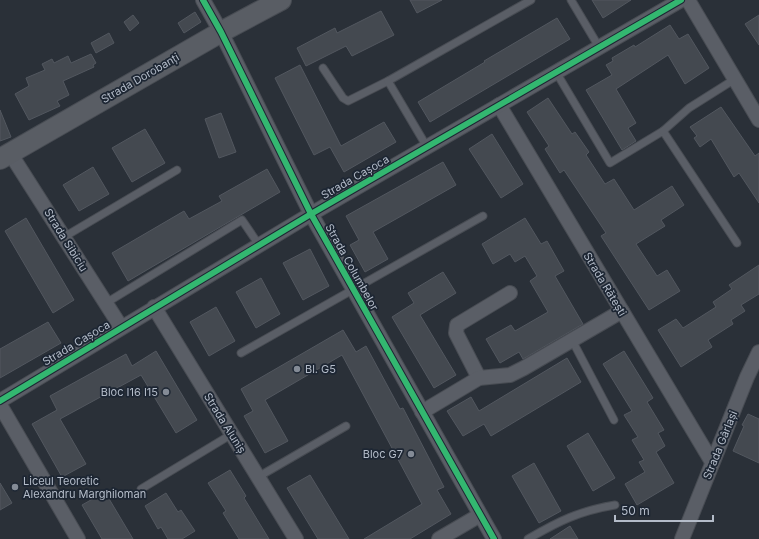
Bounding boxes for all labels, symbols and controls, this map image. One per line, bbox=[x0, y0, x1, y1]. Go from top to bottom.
street label: Strada Dorobanți bbox=[98, 50, 182, 106]
street label: Strada Cașoca bbox=[319, 152, 391, 202]
street label: Strada Sibiciu bbox=[41, 206, 91, 274]
street label: Strada Columbelor bbox=[322, 221, 382, 313]
street label: Strada Rătești bbox=[580, 249, 630, 319]
street label: Strada Cașoca bbox=[40, 317, 112, 369]
place label: Bl. G5 bbox=[305, 362, 336, 376]
marker: Bl. G5 bbox=[292, 364, 302, 374]
place label: Bloc I16 I15 bbox=[101, 385, 158, 399]
marker: Bloc I16 I15 bbox=[161, 387, 171, 397]
street label: Strada Aluniș bbox=[201, 390, 249, 456]
street label: Strada Gârlași bbox=[700, 409, 740, 481]
place label: Bloc G7 bbox=[363, 447, 403, 461]
marker: Bloc G7 bbox=[406, 449, 416, 459]
place label: Liceul Teoretic Alexandru Marghiloman bbox=[23, 474, 146, 501]
marker: Liceul Teoretic Alexandru Marghiloman bbox=[10, 482, 20, 492]
scale bar bbox=[615, 497, 713, 523]
text: 50 m bbox=[621, 503, 650, 518]

